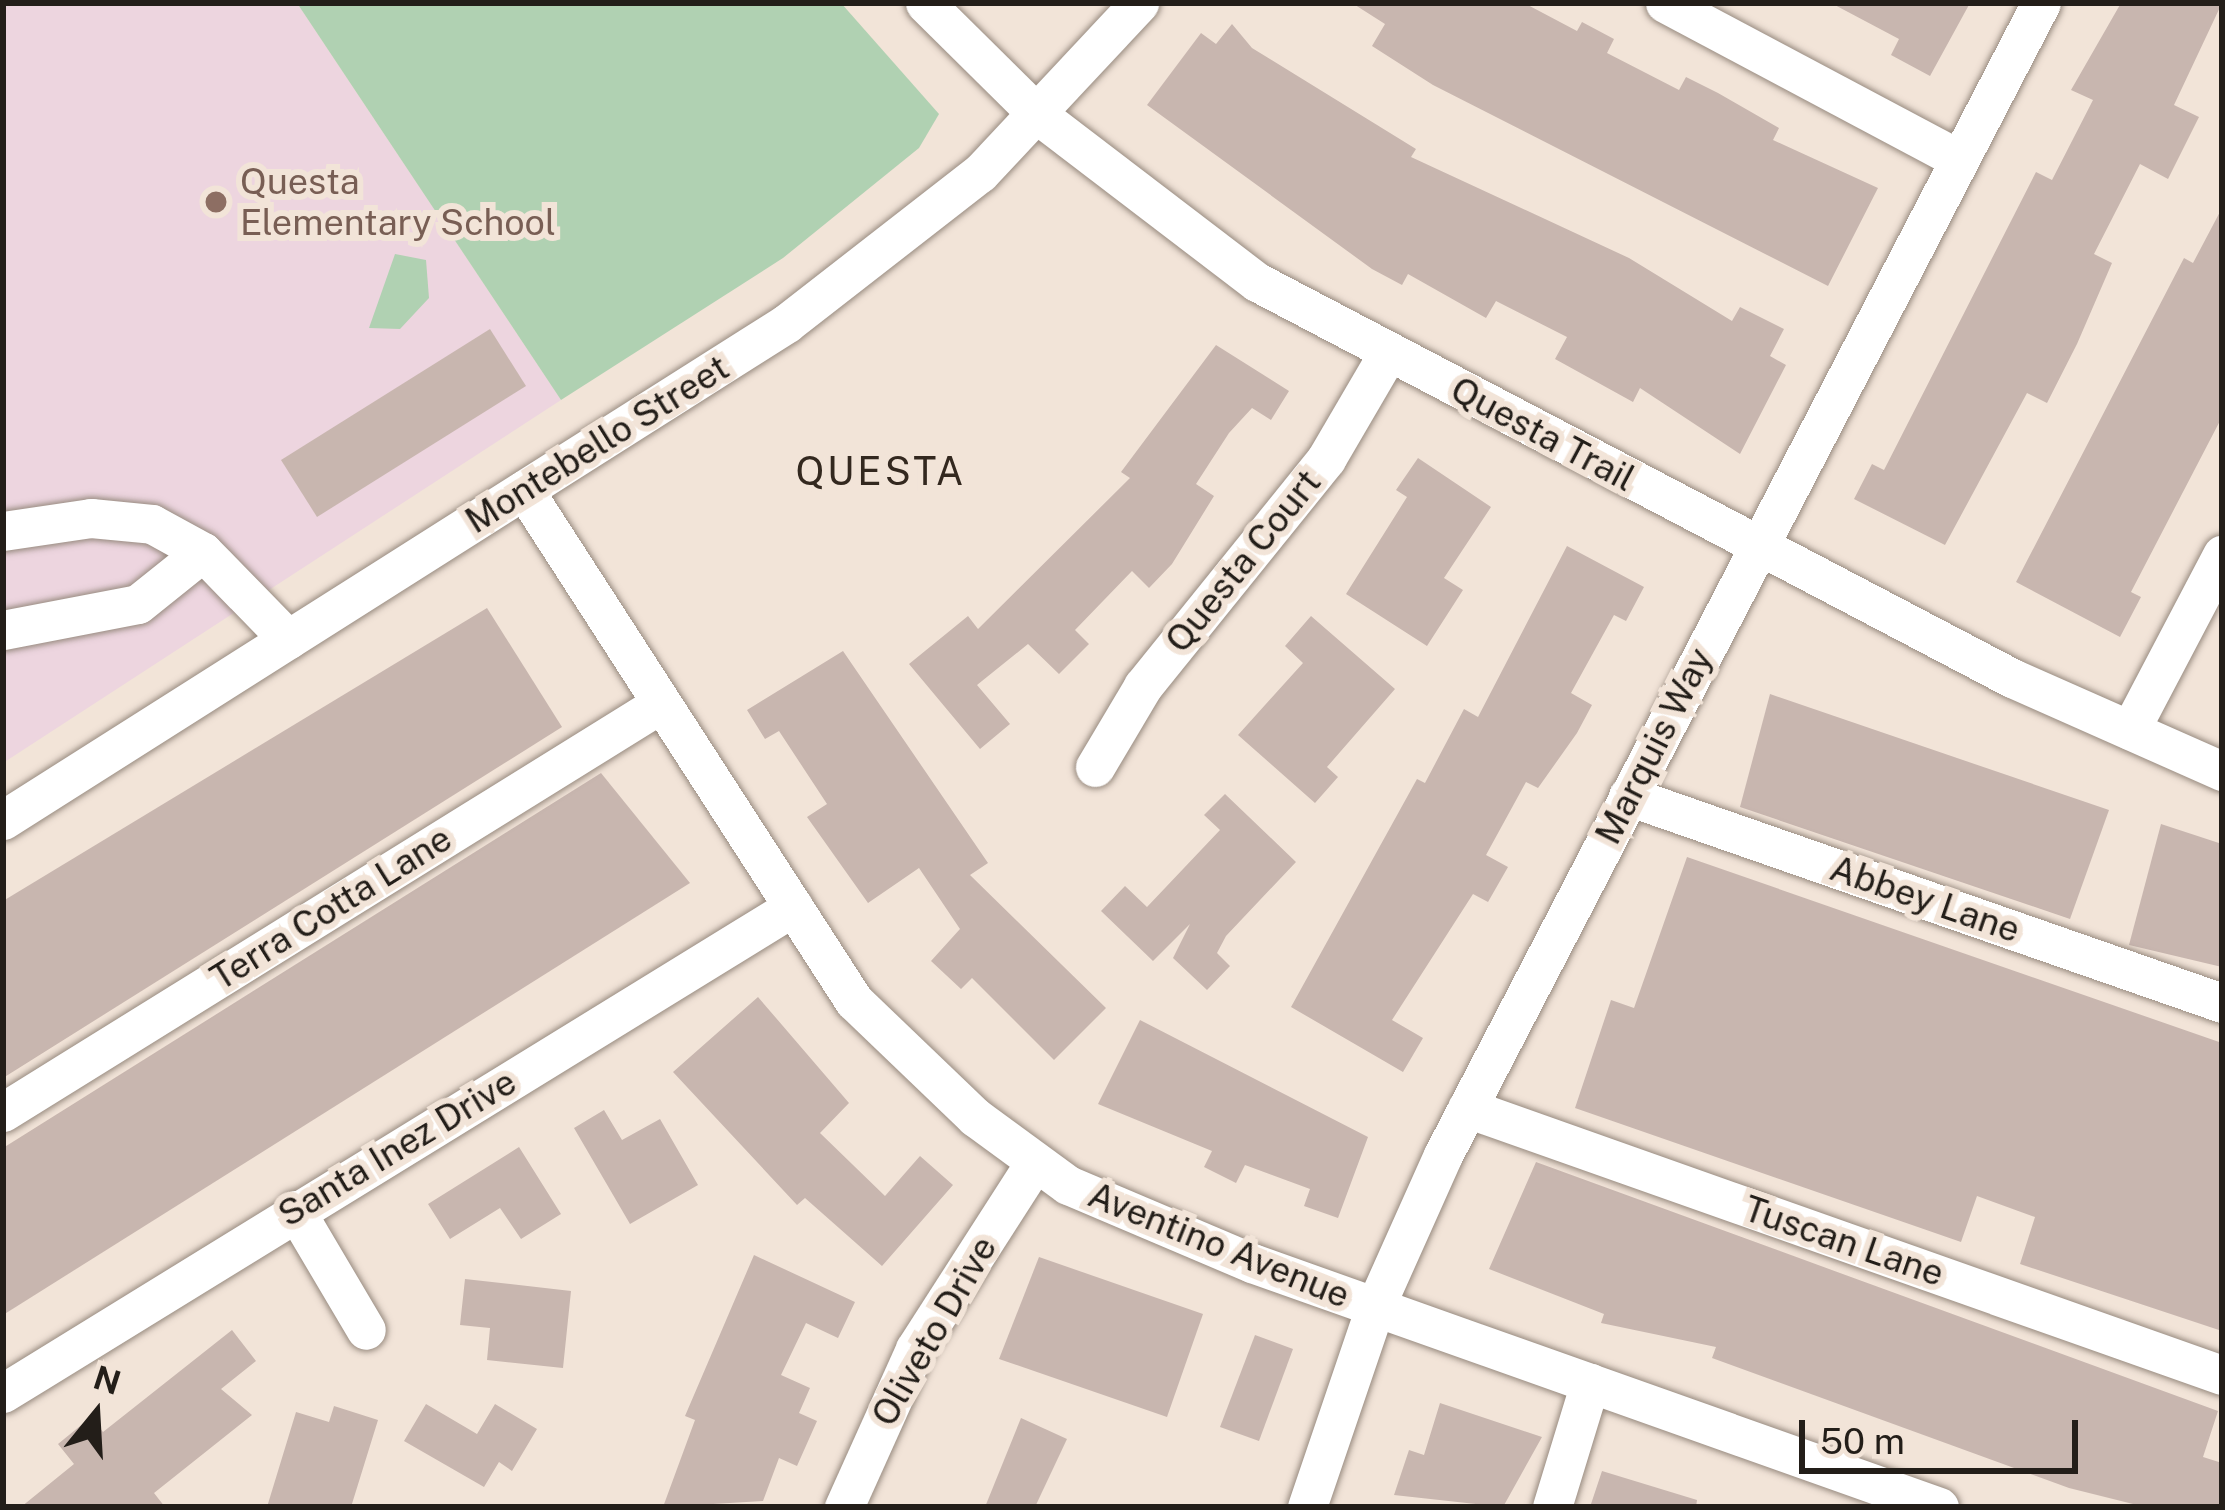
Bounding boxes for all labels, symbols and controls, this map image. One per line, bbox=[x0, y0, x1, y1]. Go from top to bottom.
place label: Questa Elementary School bbox=[240, 159, 556, 244]
marker: Questa Elementary School bbox=[203, 189, 229, 215]
street label: Montebello Street bbox=[457, 346, 737, 542]
street label: Questa Trail bbox=[1444, 368, 1642, 500]
district label: QUESTA bbox=[795, 448, 967, 494]
street label: Questa Court bbox=[1156, 461, 1330, 661]
street label: Marquis Way bbox=[1586, 640, 1722, 852]
street label: Terra Cotta Lane bbox=[203, 817, 459, 999]
street label: Abbey Lane bbox=[1824, 846, 2026, 952]
street label: Santa Inez Drive bbox=[270, 1060, 524, 1236]
street label: Aventino Avenue bbox=[1082, 1173, 1356, 1317]
street label: Tuscan Lane bbox=[1738, 1187, 1950, 1295]
street label: Oliveto Drive bbox=[862, 1228, 1006, 1434]
north arrow bbox=[36, 1354, 156, 1474]
text: N bbox=[89, 1358, 125, 1402]
scale bar bbox=[1805, 1396, 2084, 1470]
text: 50 m bbox=[1820, 1420, 1905, 1462]

